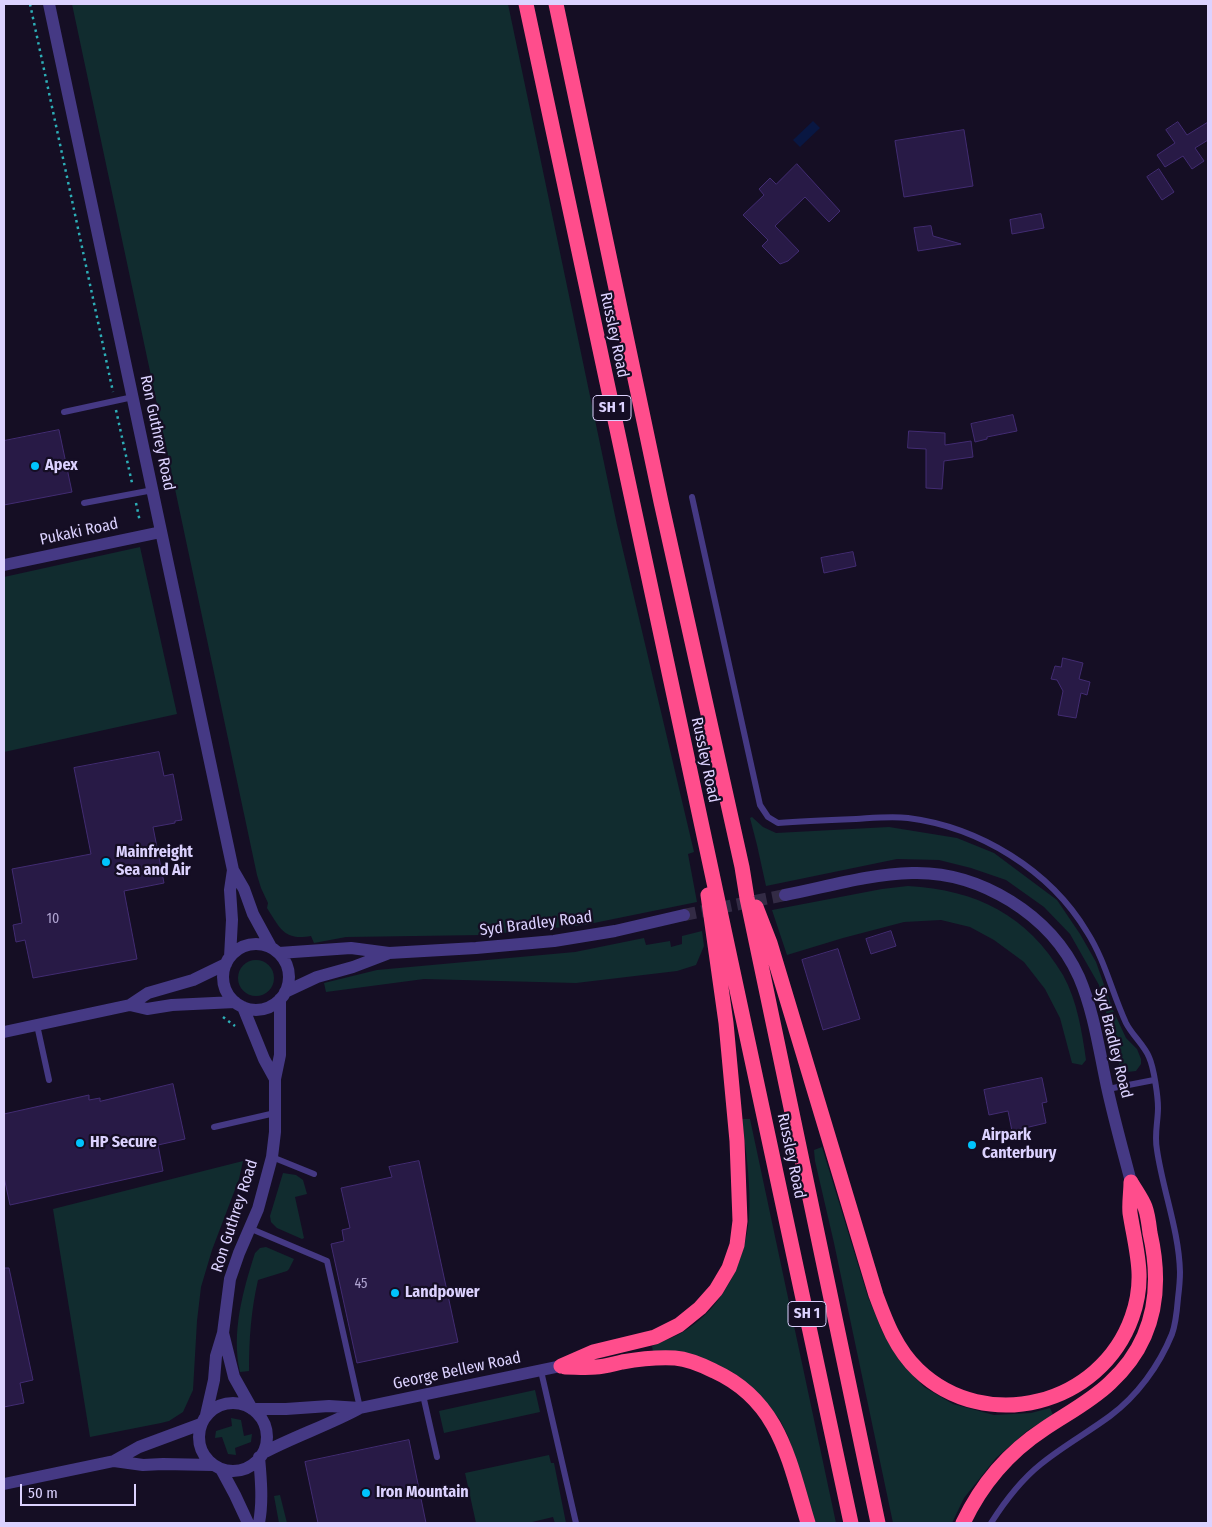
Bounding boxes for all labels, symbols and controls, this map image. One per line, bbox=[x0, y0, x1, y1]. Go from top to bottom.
street label: Russley Road bbox=[596, 291, 632, 379]
street label: Ron Guthrey Road bbox=[135, 374, 179, 492]
road number: SH 1 bbox=[593, 396, 631, 420]
place label: Apex bbox=[45, 456, 78, 476]
marker: Apex bbox=[29, 460, 41, 472]
street label: Pukaki Road bbox=[38, 514, 120, 550]
street label: Russley Road bbox=[687, 716, 723, 804]
place label: Mainfreight Sea and Air bbox=[116, 843, 193, 881]
marker: Mainfreight Sea and Air bbox=[100, 856, 112, 868]
street label: Syd Bradley Road bbox=[479, 908, 593, 940]
house number: 10 bbox=[47, 911, 59, 927]
street label: Syd Bradley Road bbox=[1090, 986, 1136, 1100]
street label: Russley Road bbox=[773, 1112, 809, 1200]
place label: Airpark Canterbury bbox=[982, 1126, 1056, 1164]
place label: HP Secure bbox=[90, 1133, 157, 1153]
marker: HP Secure bbox=[74, 1137, 86, 1149]
marker: Airpark Canterbury bbox=[966, 1139, 978, 1151]
street label: Ron Guthrey Road bbox=[208, 1157, 262, 1275]
house number: 45 bbox=[354, 1276, 368, 1292]
place label: Landpower bbox=[405, 1283, 480, 1303]
marker: Landpower bbox=[389, 1287, 401, 1299]
road number: SH 1 bbox=[788, 1302, 826, 1326]
street label: George Bellew Road bbox=[391, 1348, 523, 1394]
scale bar bbox=[22, 1474, 139, 1506]
place label: Iron Mountain bbox=[376, 1483, 469, 1503]
text: 50 m bbox=[28, 1484, 58, 1502]
marker: Iron Mountain bbox=[360, 1487, 372, 1499]

